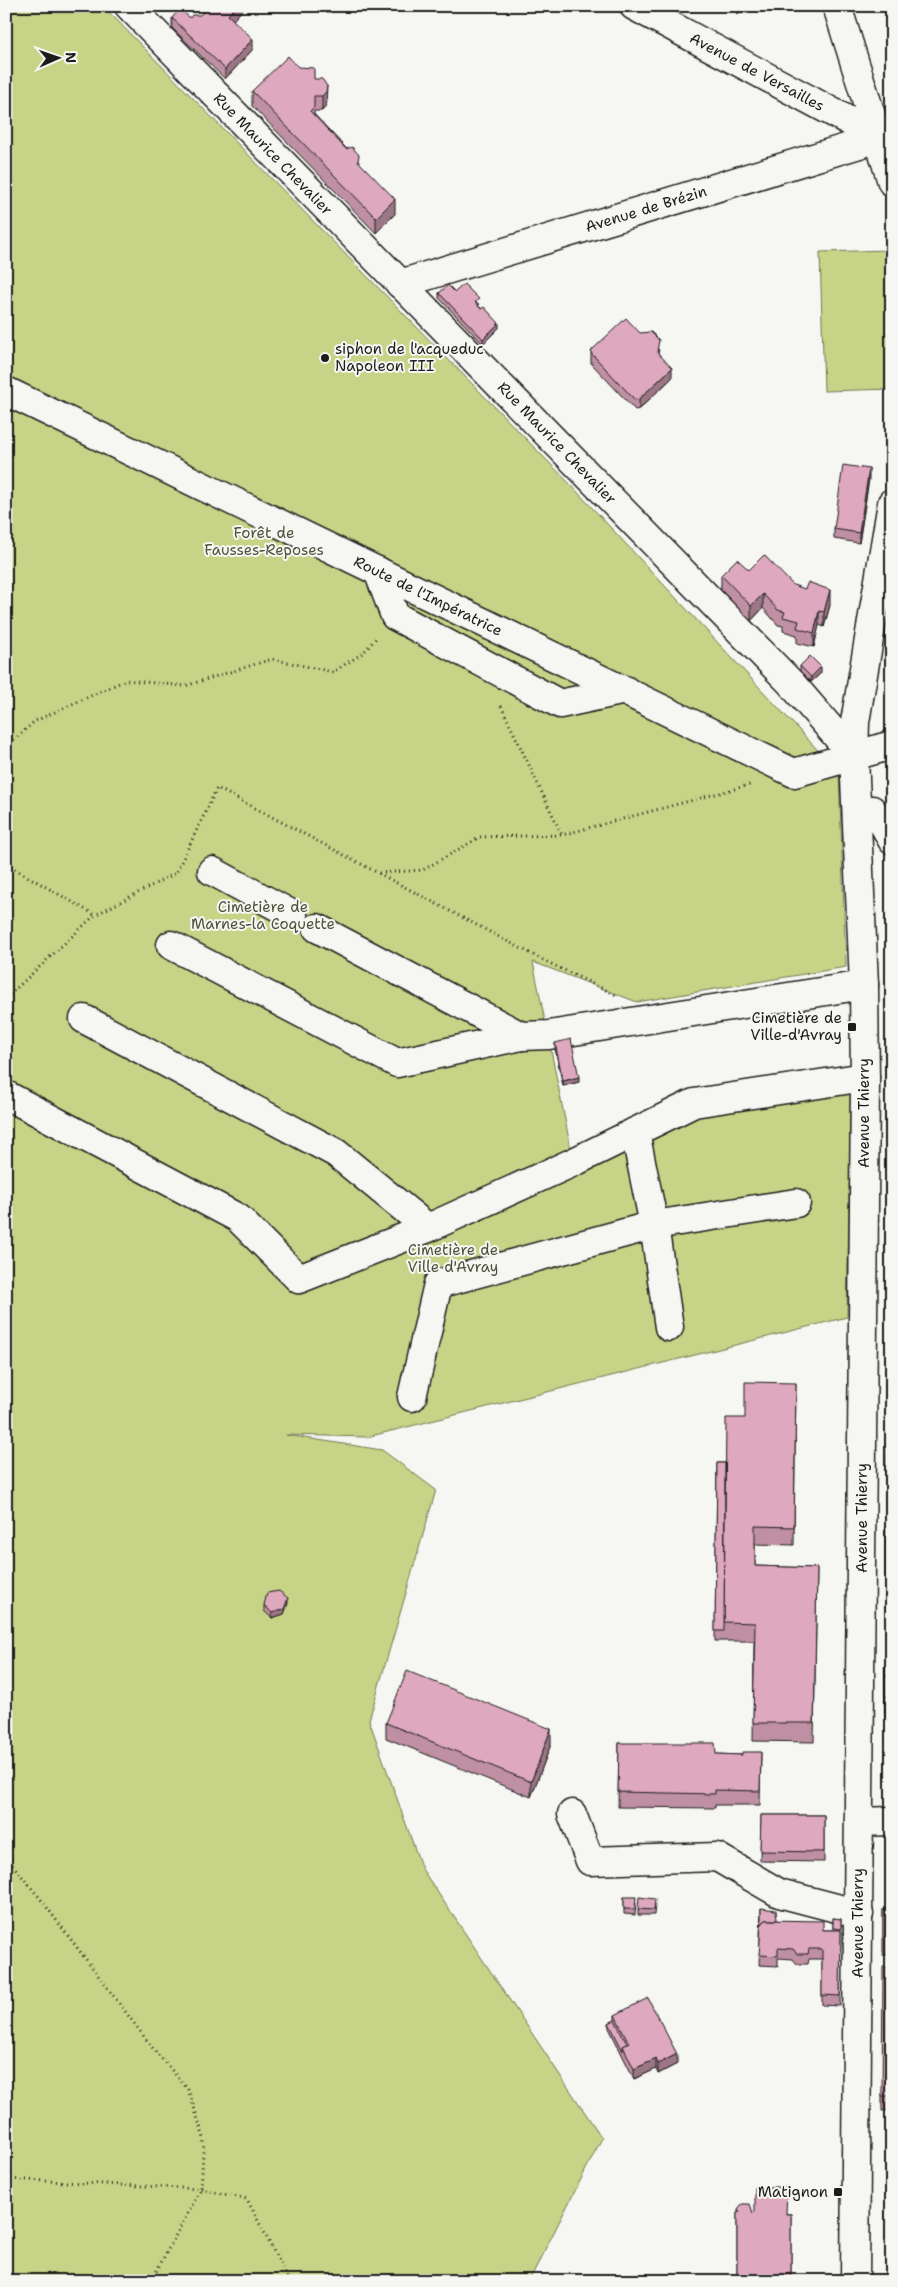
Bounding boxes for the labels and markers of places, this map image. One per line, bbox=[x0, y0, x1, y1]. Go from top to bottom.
place label: siphon de l'acqueduc Napoleon III bbox=[335, 339, 484, 376]
marker: siphon de l'acqueduc Napoleon III bbox=[319, 352, 331, 364]
place label: Cimetière de Ville-d'Avray bbox=[750, 1008, 842, 1045]
marker: Cimetière de Ville-d'Avray bbox=[846, 1021, 858, 1033]
place label: Matignon bbox=[758, 2182, 828, 2202]
marker: Matignon bbox=[832, 2186, 844, 2198]

